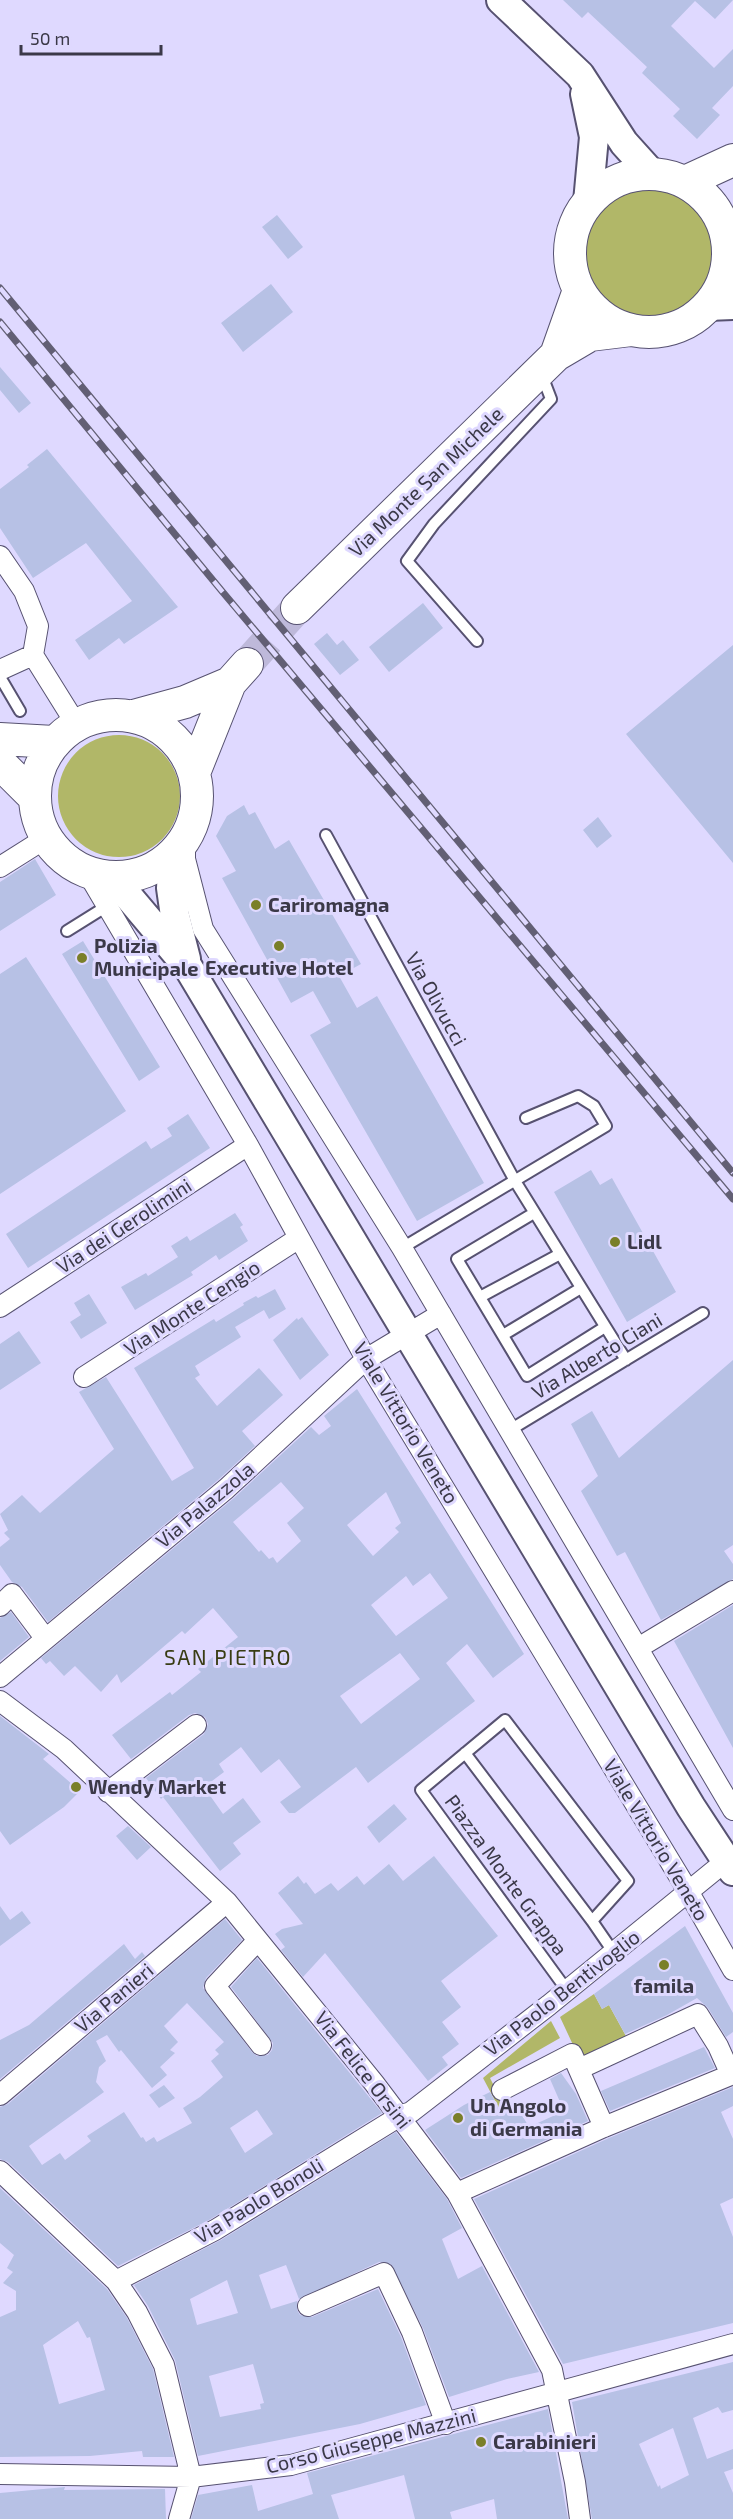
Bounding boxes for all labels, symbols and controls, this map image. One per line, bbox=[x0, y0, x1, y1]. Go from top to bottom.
scale bar bbox=[21, 18, 160, 56]
text: 50 m bbox=[30, 27, 70, 49]
street label: Via Monte San Michele bbox=[343, 401, 508, 561]
place label: Cariromagna bbox=[268, 892, 389, 916]
marker: Cariromagna bbox=[249, 898, 263, 912]
place label: Polizia Municipale bbox=[94, 933, 199, 980]
marker: Executive Hotel bbox=[272, 939, 286, 953]
street label: Via Olivucci bbox=[401, 948, 472, 1049]
marker: Polizia Municipale bbox=[75, 951, 89, 965]
place label: Executive Hotel bbox=[205, 955, 353, 979]
street label: Via dei Gerolimini bbox=[51, 1172, 196, 1278]
place label: Lidl bbox=[627, 1229, 662, 1253]
marker: Lidl bbox=[608, 1235, 622, 1249]
street label: Via Monte Cengio bbox=[119, 1254, 264, 1360]
street label: Via Alberto Ciani bbox=[527, 1307, 666, 1404]
street label: Viale Vittorio Veneto bbox=[349, 1337, 465, 1508]
street label: Via Palazzola bbox=[150, 1456, 258, 1552]
district label: SAN PIETRO bbox=[164, 1644, 292, 1669]
street label: Viale Vittorio Veneto bbox=[599, 1754, 715, 1925]
place label: Wendy Market bbox=[88, 1774, 226, 1799]
marker: Wendy Market bbox=[69, 1780, 83, 1794]
street label: Piazza Monte Grappa bbox=[440, 1789, 573, 1959]
street label: Via Paolo Bentivoglio bbox=[479, 1924, 644, 2060]
street label: Via Panieri bbox=[69, 1957, 158, 2037]
marker: famila bbox=[657, 1958, 671, 1972]
place label: famila bbox=[634, 1973, 694, 1997]
street label: Via Felice Orsini bbox=[310, 2006, 417, 2133]
place label: Un Angolo di Germania bbox=[470, 2093, 583, 2140]
marker: Un Angolo di Germania bbox=[451, 2111, 465, 2125]
street label: Via Paolo Bonoli bbox=[190, 2152, 327, 2248]
street label: Corso Giuseppe Mazzini bbox=[263, 2402, 478, 2478]
place label: Carabinieri bbox=[493, 2429, 596, 2453]
marker: Carabinieri bbox=[474, 2435, 488, 2449]

